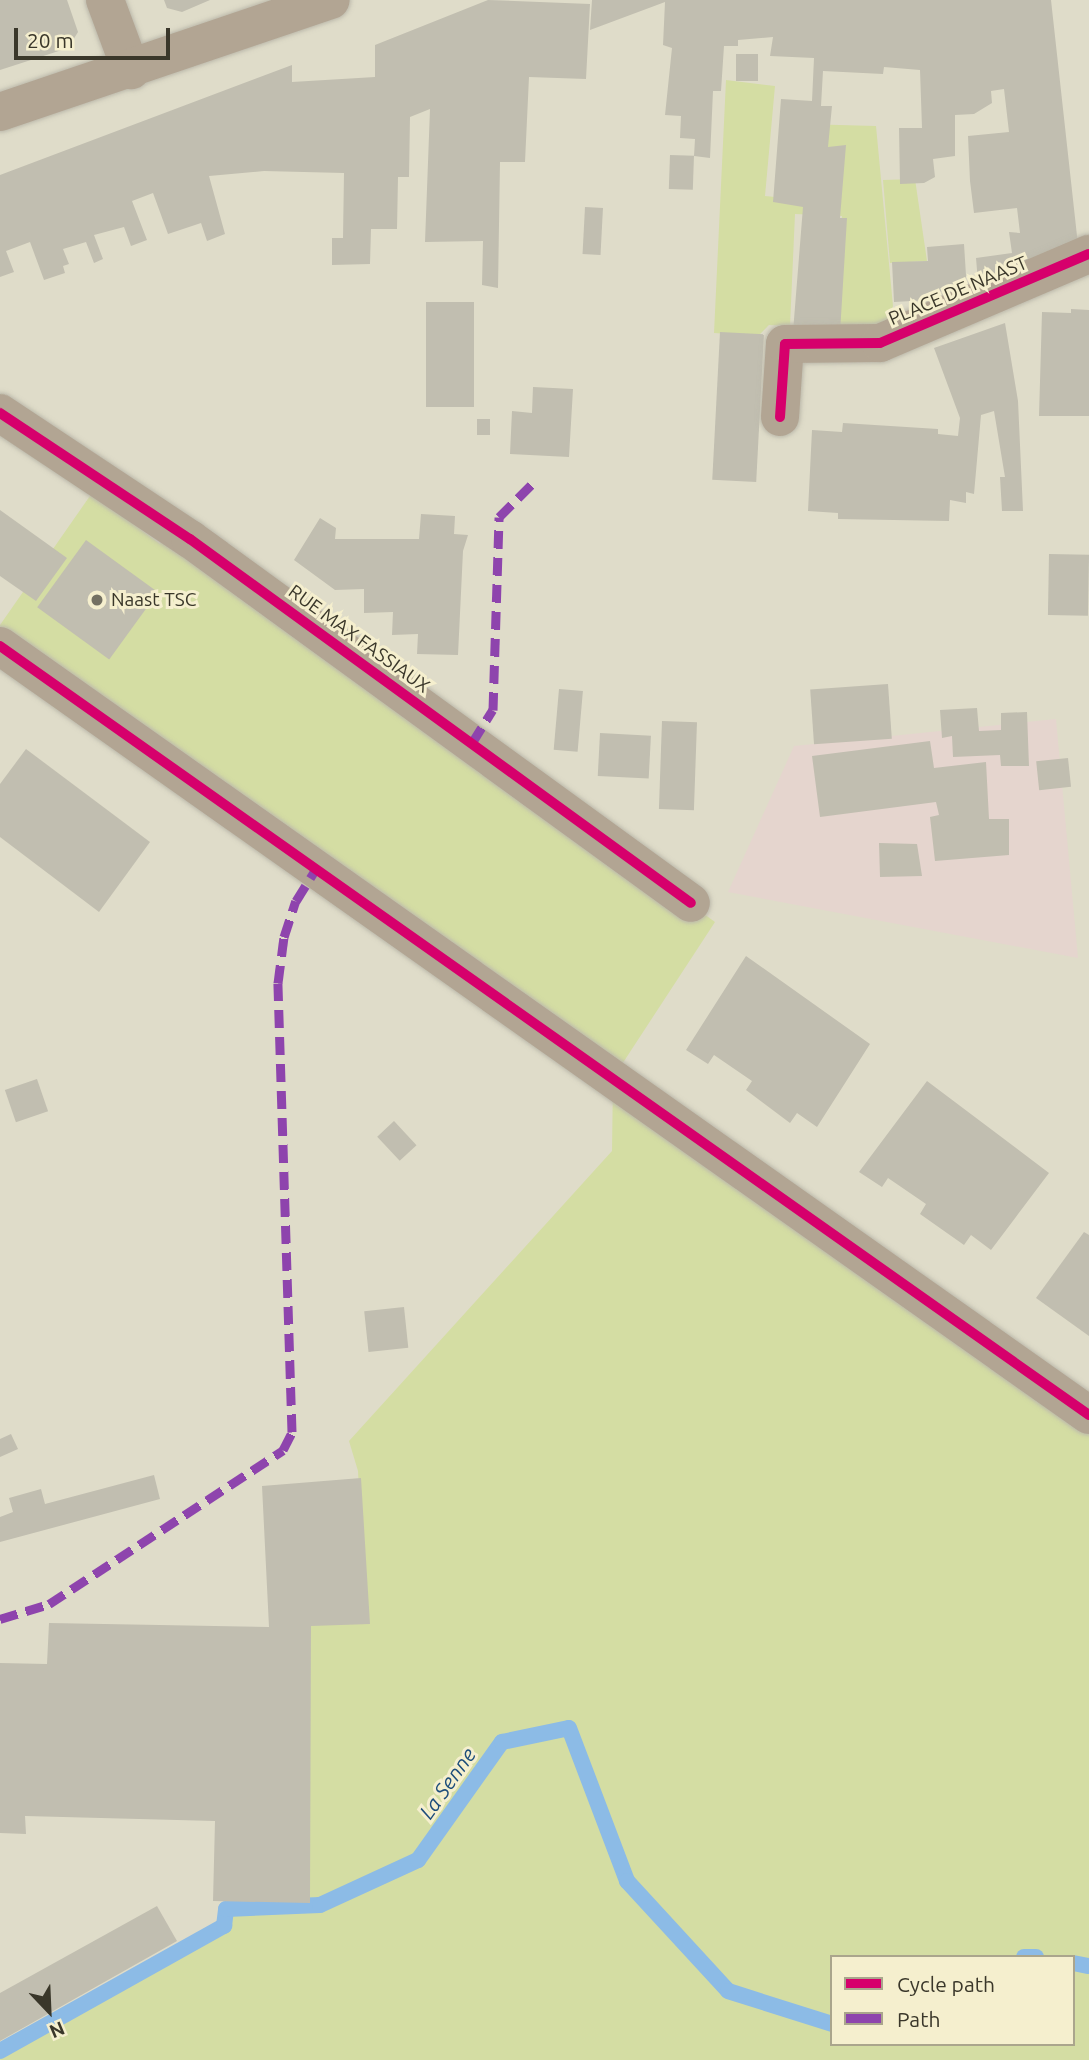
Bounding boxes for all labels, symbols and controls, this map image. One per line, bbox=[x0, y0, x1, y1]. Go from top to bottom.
scale bar bbox=[18, 14, 173, 58]
text: 20 m bbox=[27, 28, 74, 52]
street label: PLACE DE NAAST bbox=[885, 251, 1031, 331]
street label: RUE MAX FASSIAUX bbox=[284, 580, 434, 698]
place label: Naast TSC bbox=[111, 589, 196, 611]
marker: Naast TSC bbox=[89, 592, 105, 608]
water label: La Senne bbox=[413, 1743, 481, 1823]
legend bbox=[830, 1955, 1075, 2046]
text: Cycle path bbox=[897, 1972, 995, 1996]
north arrow bbox=[14, 1976, 84, 2046]
text: Path bbox=[897, 2007, 940, 2031]
text: N bbox=[46, 2017, 68, 2043]

